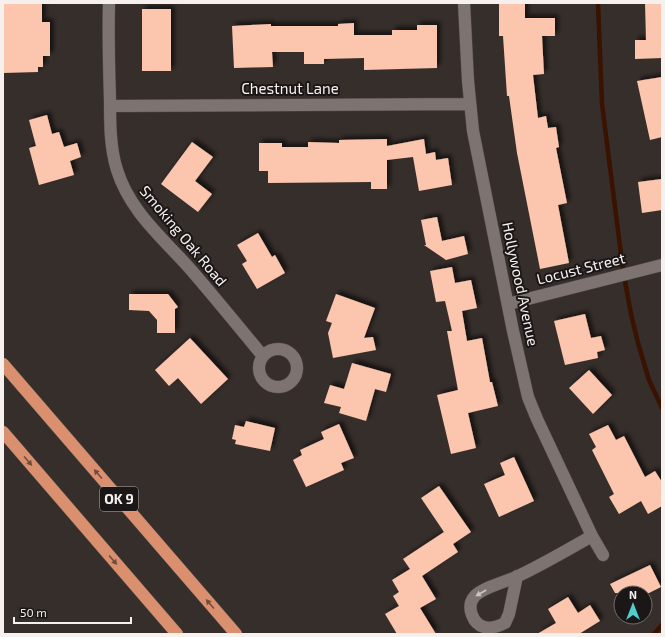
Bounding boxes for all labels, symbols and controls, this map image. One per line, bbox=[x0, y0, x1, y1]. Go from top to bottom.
street label: Chestnut Lane bbox=[241, 79, 339, 97]
street label: Smoking Oak Road bbox=[137, 182, 231, 289]
street label: Hollywood Avenue bbox=[499, 220, 543, 347]
street label: Locust Street bbox=[535, 248, 627, 288]
one-way arrow bbox=[24, 456, 33, 467]
one-way arrow bbox=[93, 469, 102, 480]
road number: OK 9 bbox=[100, 487, 138, 511]
one-way arrow bbox=[109, 555, 118, 565]
north arrow bbox=[613, 585, 653, 625]
text: N bbox=[629, 588, 637, 601]
one-way arrow bbox=[475, 589, 487, 596]
scale bar bbox=[14, 599, 131, 625]
one-way arrow bbox=[206, 599, 215, 610]
text: 50 m bbox=[20, 605, 47, 619]

